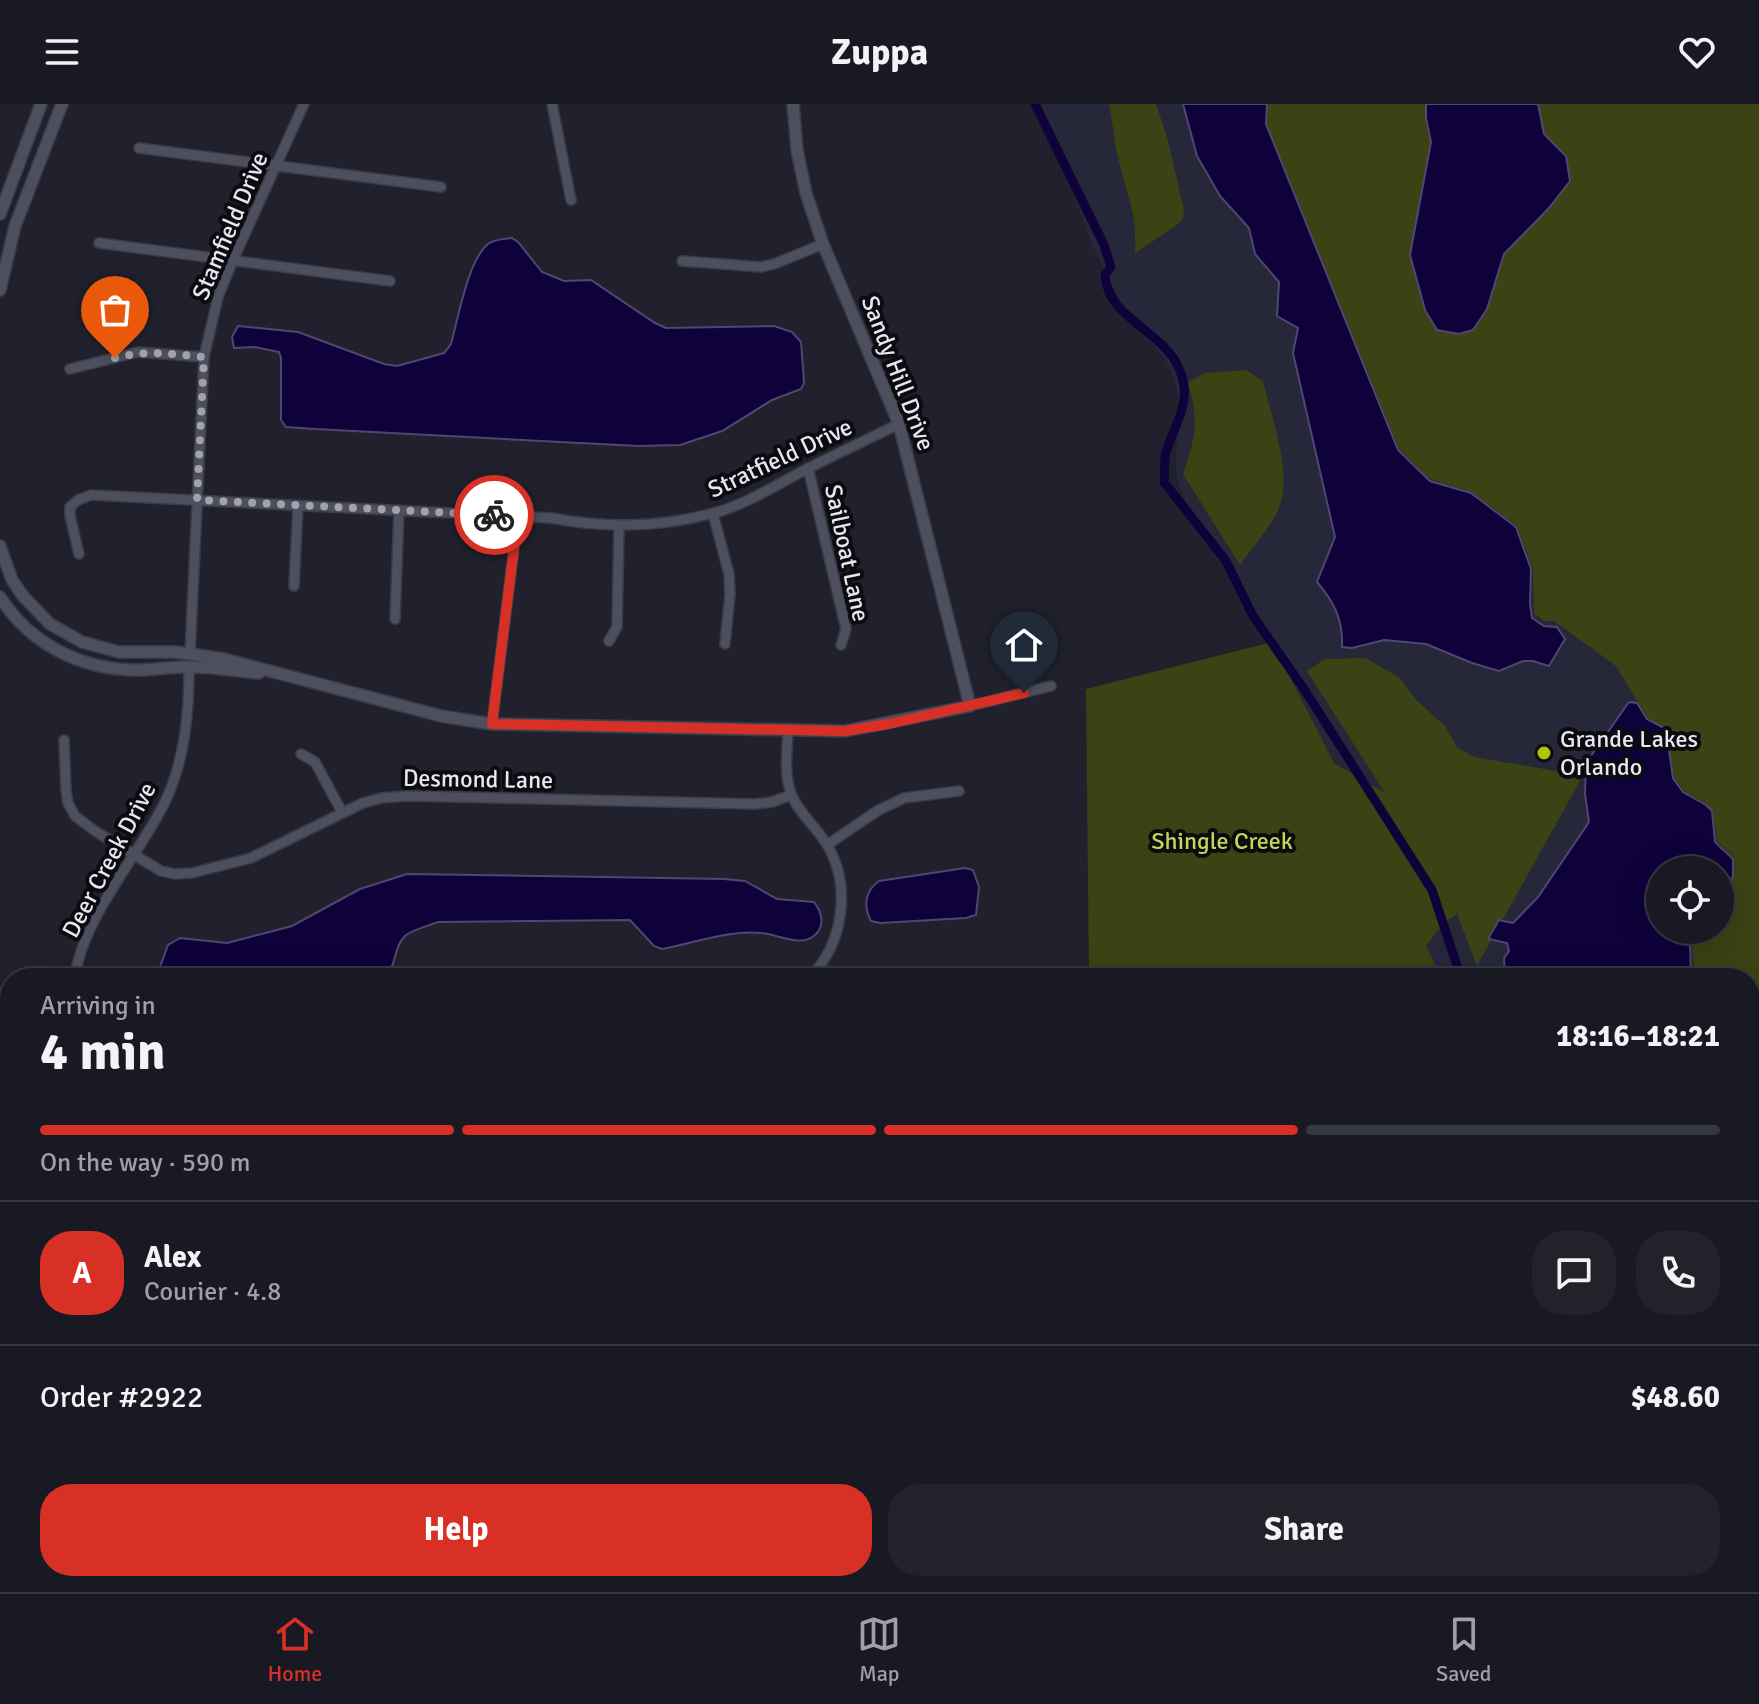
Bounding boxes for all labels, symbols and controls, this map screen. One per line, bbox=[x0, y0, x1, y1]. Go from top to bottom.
icon: menu bbox=[40, 30, 84, 74]
text: Zuppa bbox=[831, 30, 928, 75]
icon: heart bbox=[1675, 30, 1719, 74]
street label: Stamfield Drive bbox=[185, 148, 275, 304]
pin bbox=[81, 276, 149, 358]
icon: bag bbox=[93, 288, 137, 332]
street label: Sandy Hill Drive bbox=[855, 291, 941, 455]
street label: Stratfield Drive bbox=[703, 412, 857, 504]
courier bbox=[454, 475, 534, 555]
street label: Sailboat Lane bbox=[818, 482, 876, 624]
icon: bike bbox=[472, 493, 516, 537]
pin bbox=[990, 611, 1058, 693]
icon: home bbox=[1002, 623, 1046, 667]
place label: Grande Lakes Orlando bbox=[1560, 724, 1698, 782]
marker: Grande Lakes Orlando bbox=[1535, 744, 1553, 762]
street label: Desmond Lane bbox=[403, 763, 553, 795]
street label: Deer Creek Drive bbox=[55, 777, 163, 943]
park label: Shingle Creek bbox=[1151, 826, 1293, 856]
map controls bbox=[1646, 856, 1734, 944]
button: locate bbox=[1646, 856, 1734, 944]
text: Arriving in bbox=[40, 990, 156, 1022]
text: 18:16–18:21 bbox=[1556, 1018, 1720, 1055]
text: 4 min bbox=[40, 1020, 166, 1084]
text: On the way · 590 m bbox=[40, 1147, 250, 1179]
button: chat bbox=[1532, 1231, 1616, 1315]
button: phone bbox=[1636, 1231, 1720, 1315]
text: Alex bbox=[144, 1239, 201, 1276]
text: A bbox=[72, 1255, 92, 1292]
text: Courier · 4.8 bbox=[144, 1276, 281, 1308]
text: Order #2922 bbox=[40, 1379, 203, 1416]
text: $48.60 bbox=[1630, 1379, 1720, 1416]
button: Help bbox=[40, 1484, 872, 1576]
button: Share bbox=[888, 1484, 1720, 1576]
tab: Home bbox=[267, 1612, 322, 1687]
tab: Map bbox=[857, 1612, 901, 1687]
tab: Saved bbox=[1436, 1612, 1492, 1687]

